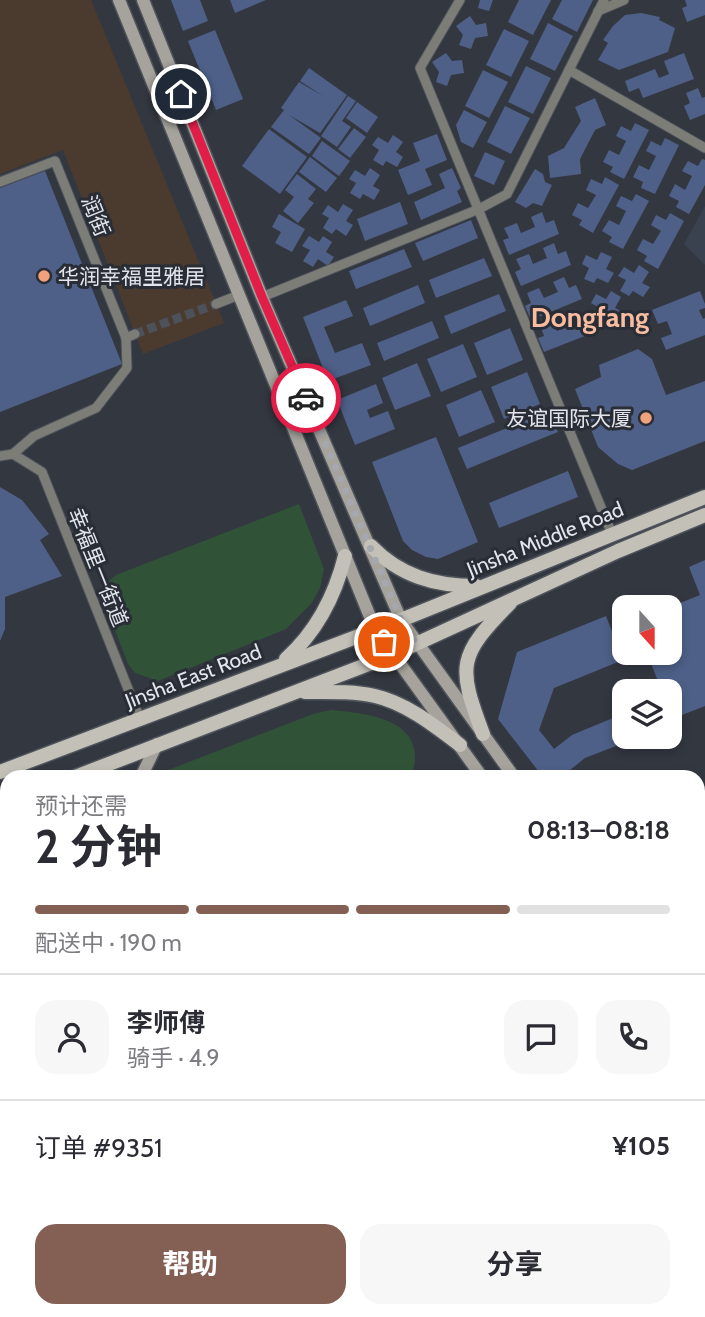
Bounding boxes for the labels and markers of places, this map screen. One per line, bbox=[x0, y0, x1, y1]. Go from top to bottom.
pin bbox=[151, 64, 211, 124]
place label: 华润幸福里雅居 bbox=[58, 264, 205, 289]
marker: 华润幸福里雅居 bbox=[36, 268, 52, 284]
place label: 友谊国际大厦 bbox=[506, 406, 632, 431]
marker: 友谊国际大厦 bbox=[638, 410, 654, 426]
pin bbox=[354, 612, 414, 672]

